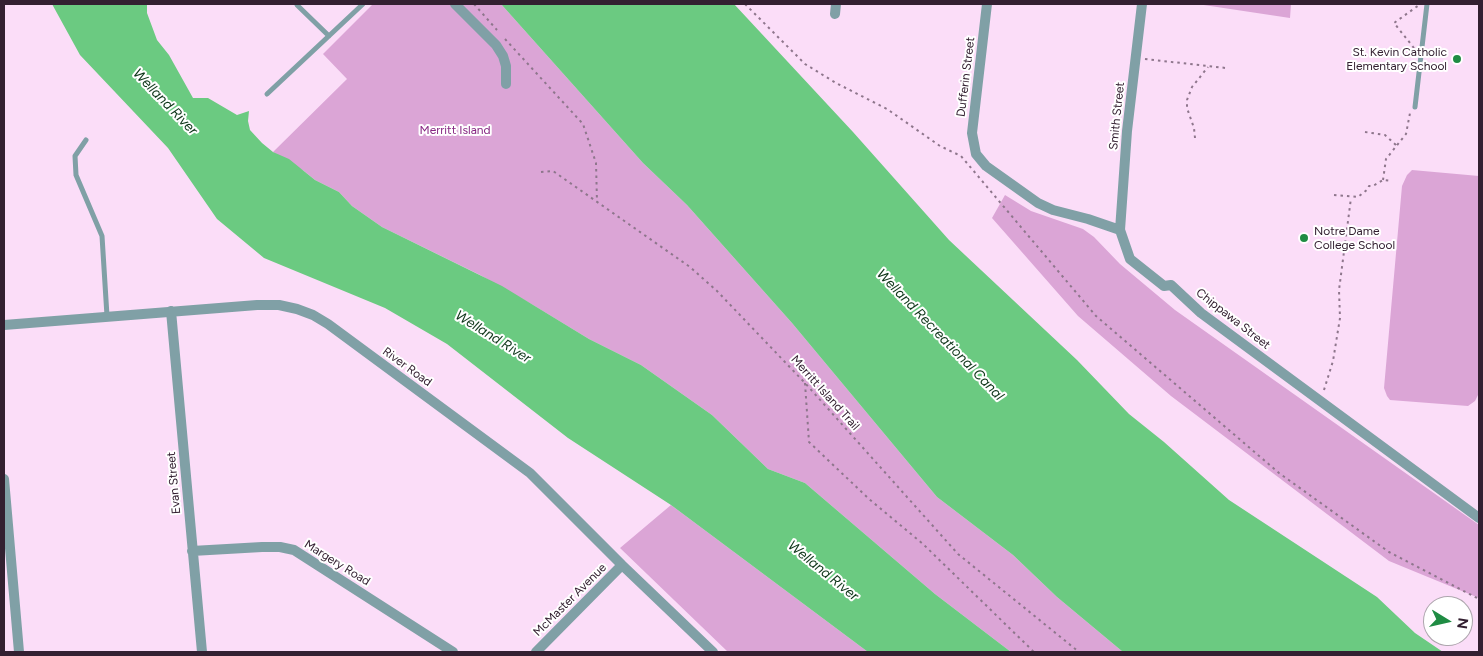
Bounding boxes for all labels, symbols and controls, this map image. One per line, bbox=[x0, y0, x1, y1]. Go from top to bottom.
street label: Dufferin Street bbox=[954, 36, 978, 118]
place label: St. Kevin Catholic Elementary School bbox=[1346, 45, 1447, 73]
marker: St. Kevin Catholic Elementary School bbox=[1451, 53, 1463, 65]
water label: Welland River bbox=[129, 65, 201, 139]
street label: Smith Street bbox=[1106, 81, 1128, 151]
park label: Merritt Island bbox=[420, 123, 490, 137]
place label: Notre Dame College School bbox=[1314, 224, 1395, 252]
marker: Notre Dame College School bbox=[1298, 232, 1310, 244]
water label: Welland Recreational Canal bbox=[873, 266, 1007, 404]
street label: Chippawa Street bbox=[1193, 286, 1273, 352]
water label: Welland River bbox=[452, 307, 534, 367]
street label: River Road bbox=[379, 344, 435, 390]
street label: Merritt Island Trail bbox=[788, 353, 862, 433]
street label: Evan Street bbox=[164, 451, 184, 515]
street label: Margery Road bbox=[301, 537, 373, 589]
water label: Welland River bbox=[784, 537, 862, 605]
street label: McMaster Avenue bbox=[531, 561, 609, 639]
north arrow bbox=[1423, 596, 1473, 646]
text: N bbox=[1453, 617, 1472, 630]

